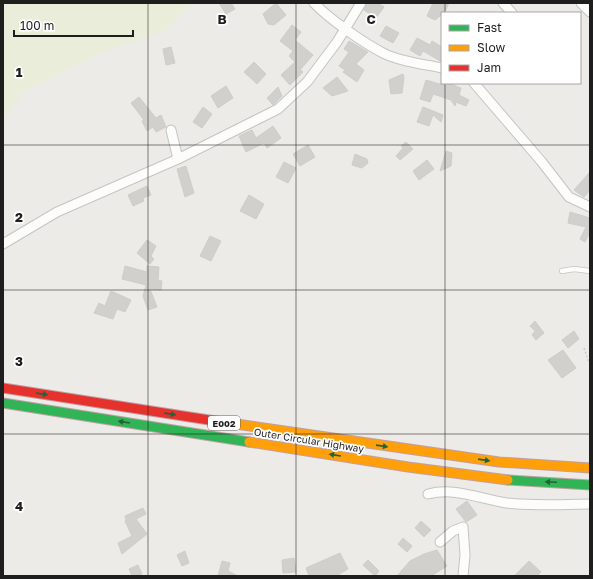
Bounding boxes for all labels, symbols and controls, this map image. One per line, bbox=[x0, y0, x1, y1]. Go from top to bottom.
text: B bbox=[217, 11, 227, 27]
text: C bbox=[366, 11, 376, 27]
scale bar bbox=[14, 12, 133, 38]
legend bbox=[441, 12, 581, 84]
text: 100 m bbox=[20, 18, 54, 33]
text: Fast bbox=[477, 20, 502, 35]
text: Slow bbox=[477, 40, 505, 55]
text: Jam bbox=[477, 60, 501, 75]
text: 1 bbox=[16, 64, 23, 80]
text: 2 bbox=[15, 209, 23, 225]
text: 3 bbox=[15, 353, 23, 369]
one-way arrow bbox=[35, 391, 48, 397]
one-way arrow bbox=[164, 411, 176, 417]
road number: E002 bbox=[208, 416, 240, 430]
one-way arrow bbox=[118, 419, 130, 425]
street label: Outer Circular Highway bbox=[253, 425, 365, 455]
one-way arrow bbox=[376, 443, 388, 449]
one-way arrow bbox=[329, 452, 341, 458]
one-way arrow bbox=[478, 457, 490, 463]
one-way arrow bbox=[545, 479, 557, 486]
text: 4 bbox=[15, 498, 23, 514]

